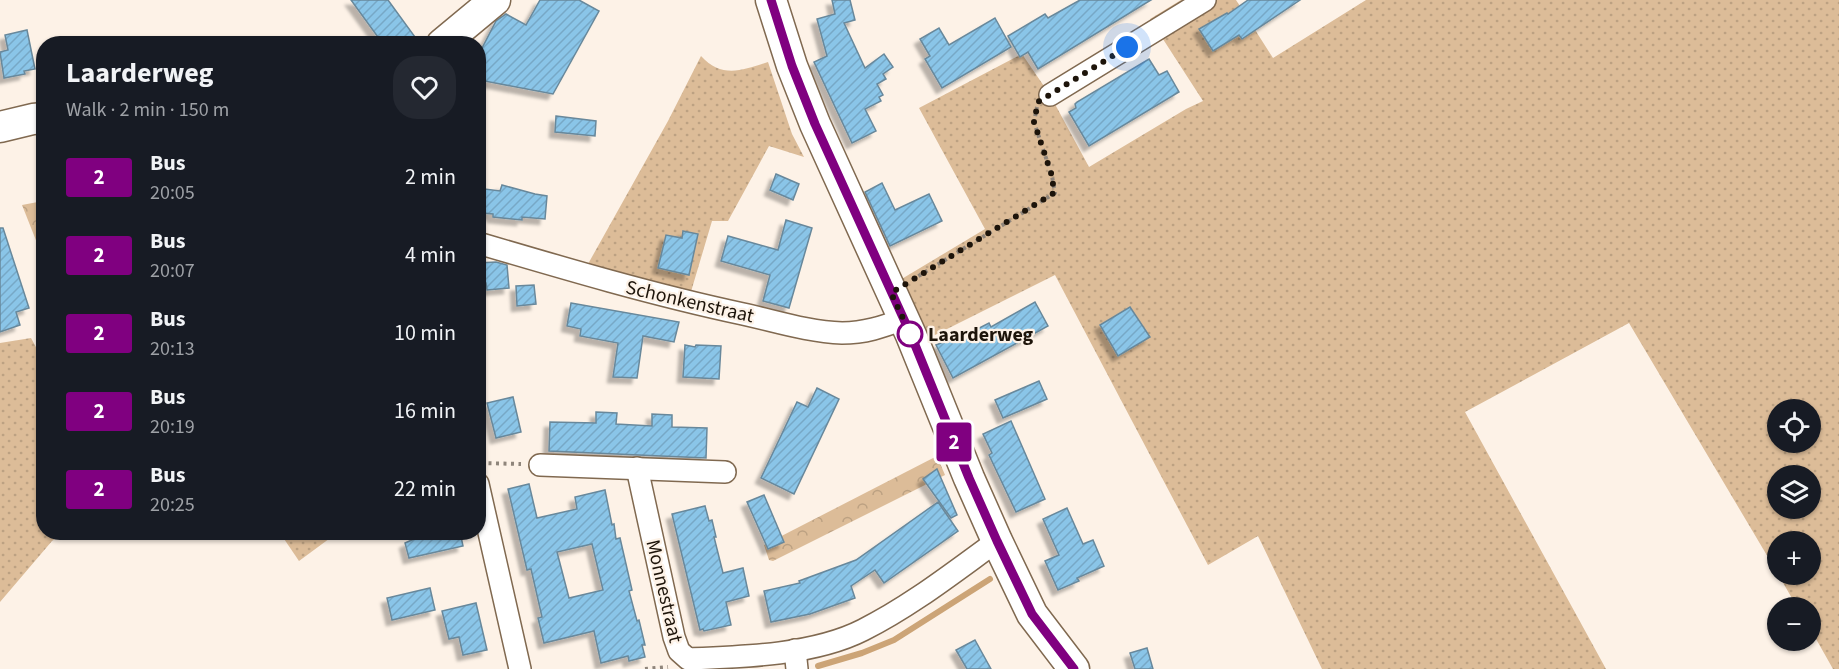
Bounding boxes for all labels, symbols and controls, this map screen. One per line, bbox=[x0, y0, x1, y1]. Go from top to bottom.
your location bbox=[1112, 32, 1142, 62]
text: Laarderweg bbox=[66, 53, 213, 93]
button: heart bbox=[393, 56, 456, 119]
text: Walk · 2 min · 150 m bbox=[66, 96, 229, 124]
text: Bus bbox=[150, 147, 186, 179]
text: 2 min bbox=[405, 161, 456, 193]
text: 2 bbox=[93, 162, 105, 192]
text: 20:05 bbox=[150, 179, 195, 207]
text: Bus bbox=[150, 225, 186, 257]
text: 4 min bbox=[405, 239, 456, 271]
text: 2 bbox=[93, 240, 105, 270]
text: 20:07 bbox=[150, 257, 195, 285]
street label: Schonkenstraat bbox=[623, 274, 757, 330]
text: Bus bbox=[150, 303, 186, 335]
text: 10 min bbox=[394, 317, 456, 349]
text: 2 bbox=[93, 318, 105, 348]
marker: Laarderweg bbox=[897, 321, 923, 347]
place label: Laarderweg bbox=[928, 321, 1034, 349]
text: 20:13 bbox=[150, 335, 195, 363]
text: Bus bbox=[150, 381, 186, 413]
text: 16 min bbox=[394, 395, 456, 427]
text: 2 bbox=[93, 396, 105, 426]
map controls bbox=[1767, 399, 1821, 651]
button: locate bbox=[1767, 399, 1821, 453]
text: 20:19 bbox=[150, 413, 195, 441]
line badge: 2 bbox=[934, 422, 974, 462]
text: 2 bbox=[948, 427, 960, 457]
text: Bus bbox=[150, 459, 186, 491]
button: layers bbox=[1767, 465, 1821, 519]
text: 22 min bbox=[394, 473, 456, 505]
text: 2 bbox=[93, 474, 105, 504]
text: 20:25 bbox=[150, 491, 195, 519]
button: + bbox=[1767, 531, 1821, 585]
street label: Monnestraat bbox=[639, 537, 690, 646]
button: − bbox=[1767, 597, 1821, 651]

